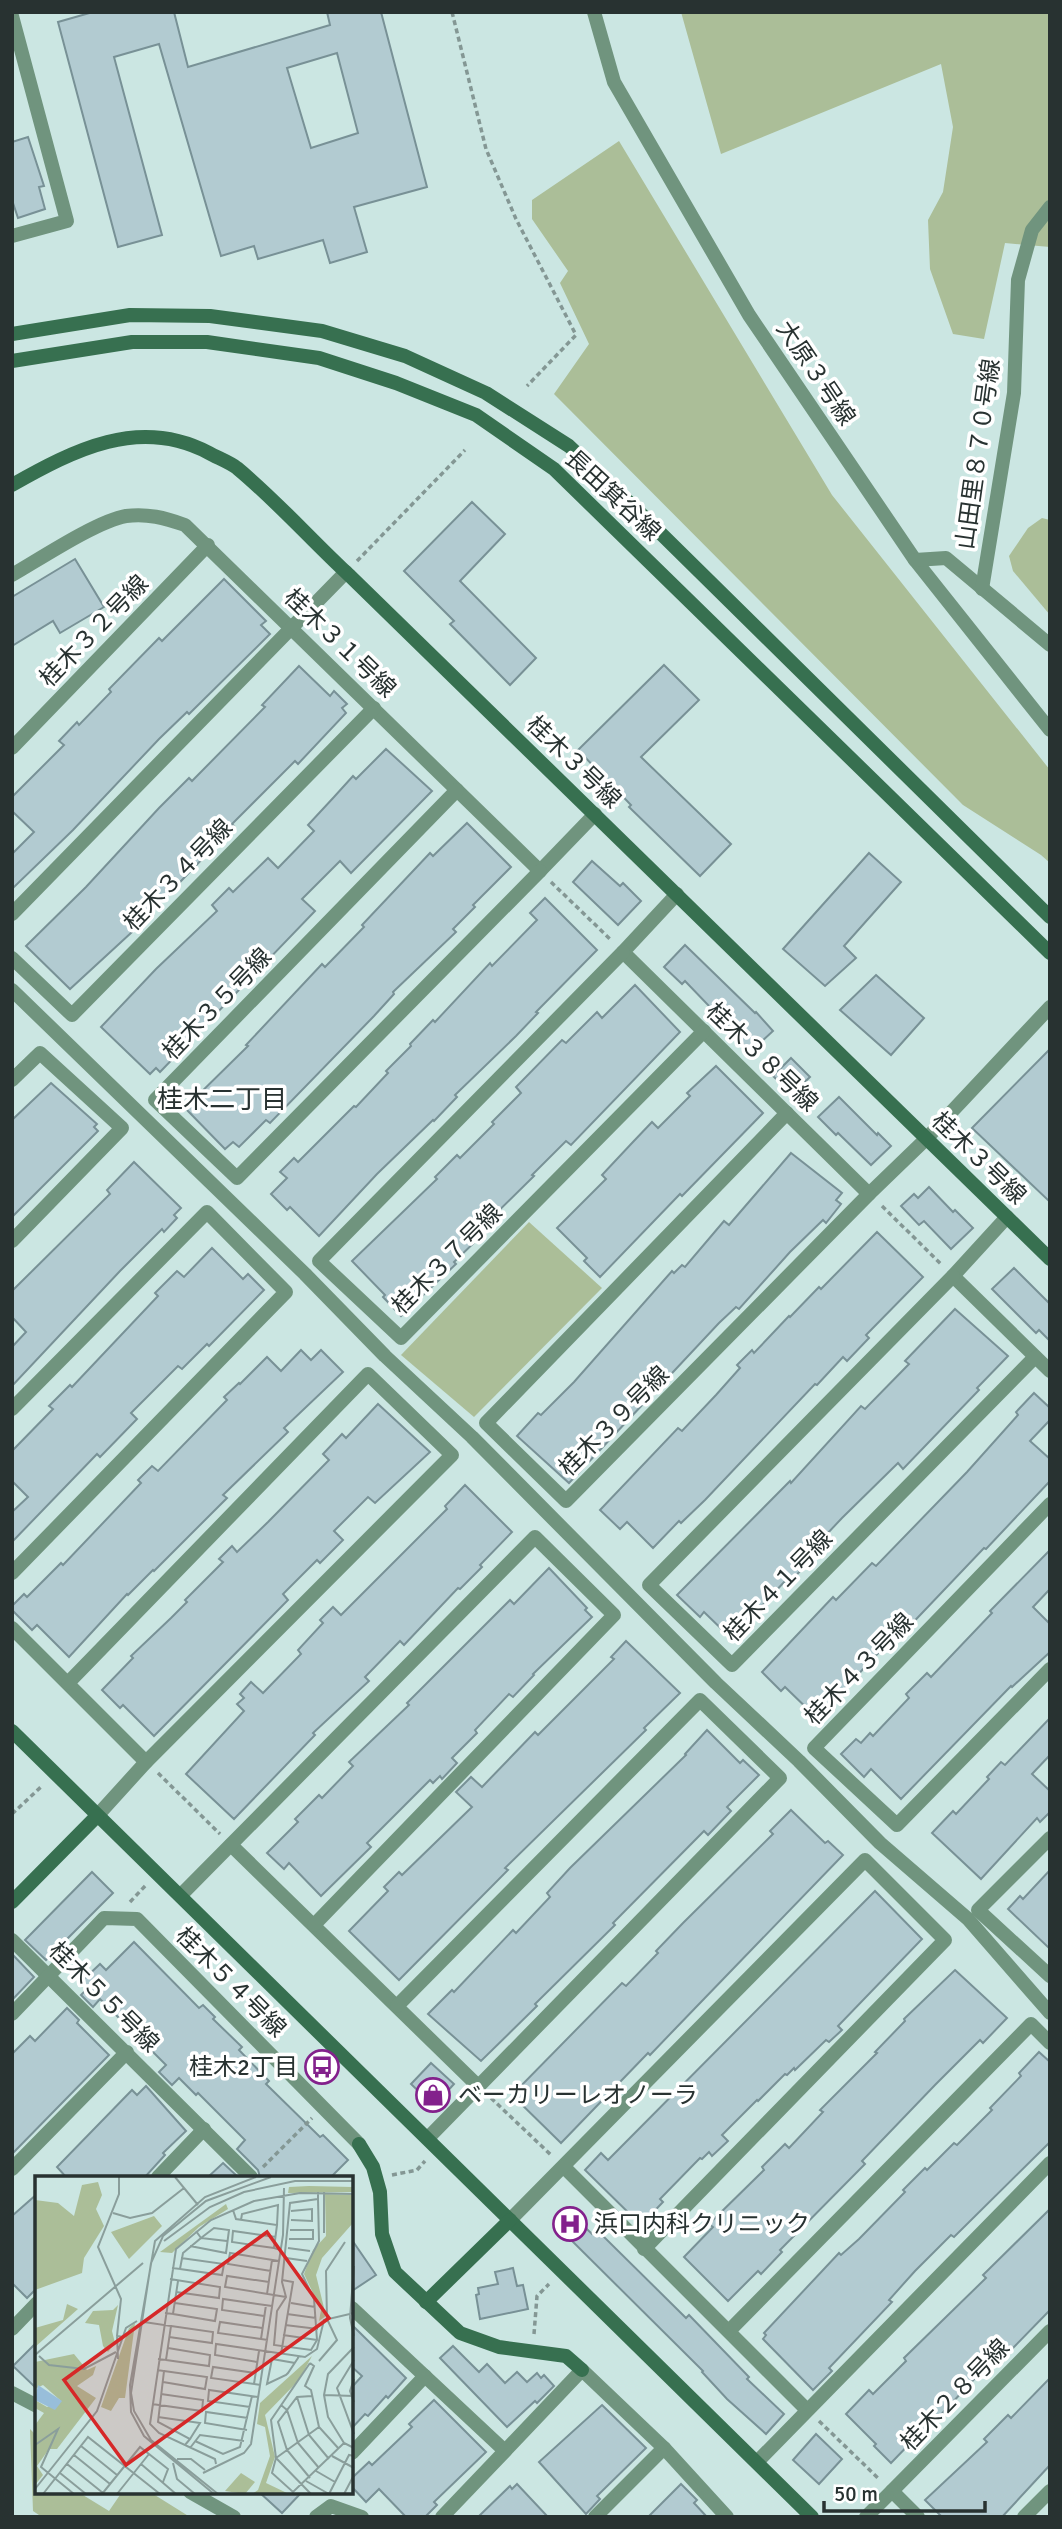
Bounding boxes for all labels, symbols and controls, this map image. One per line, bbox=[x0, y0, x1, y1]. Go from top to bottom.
street label: 大原３号線 bbox=[770, 315, 862, 431]
street label: 山田里８７０号線 bbox=[950, 357, 1006, 551]
street label: 長田箕谷線 bbox=[559, 443, 667, 547]
street label: 桂木３２号線 bbox=[33, 569, 155, 693]
street label: 桂木３１号線 bbox=[278, 582, 402, 704]
street label: 桂木３号線 bbox=[520, 710, 628, 814]
street label: 桂木３４号線 bbox=[117, 813, 239, 937]
street label: 桂木３５号線 bbox=[156, 942, 278, 1066]
street label: 桂木３８号線 bbox=[700, 996, 824, 1118]
district label: 桂木二丁目 bbox=[157, 1084, 287, 1116]
street label: 桂木３号線 bbox=[925, 1106, 1033, 1210]
street label: 桂木３７号線 bbox=[385, 1197, 509, 1321]
street label: 桂木３９号線 bbox=[552, 1359, 676, 1483]
street label: 桂木４１号線 bbox=[717, 1524, 839, 1648]
street label: 桂木４３号線 bbox=[798, 1607, 920, 1731]
street label: 桂木５４号線 bbox=[169, 1920, 293, 2044]
street label: 桂木５５号線 bbox=[42, 1935, 166, 2059]
bus stop icon: 桂木2丁目 bbox=[303, 2048, 341, 2086]
place label: 桂木2丁目 bbox=[189, 2052, 298, 2082]
shop icon: ベーカリーレオノーラ bbox=[414, 2076, 452, 2114]
place label: ベーカリーレオノーラ bbox=[458, 2080, 698, 2110]
inset map bbox=[35, 2176, 354, 2494]
hospital icon: 浜口内科クリニック bbox=[551, 2205, 589, 2243]
place label: 浜口内科クリニック bbox=[594, 2209, 810, 2239]
street label: 桂木２８号線 bbox=[894, 2333, 1016, 2457]
scale bar bbox=[824, 2470, 985, 2514]
text: 50 m bbox=[834, 2481, 878, 2507]

